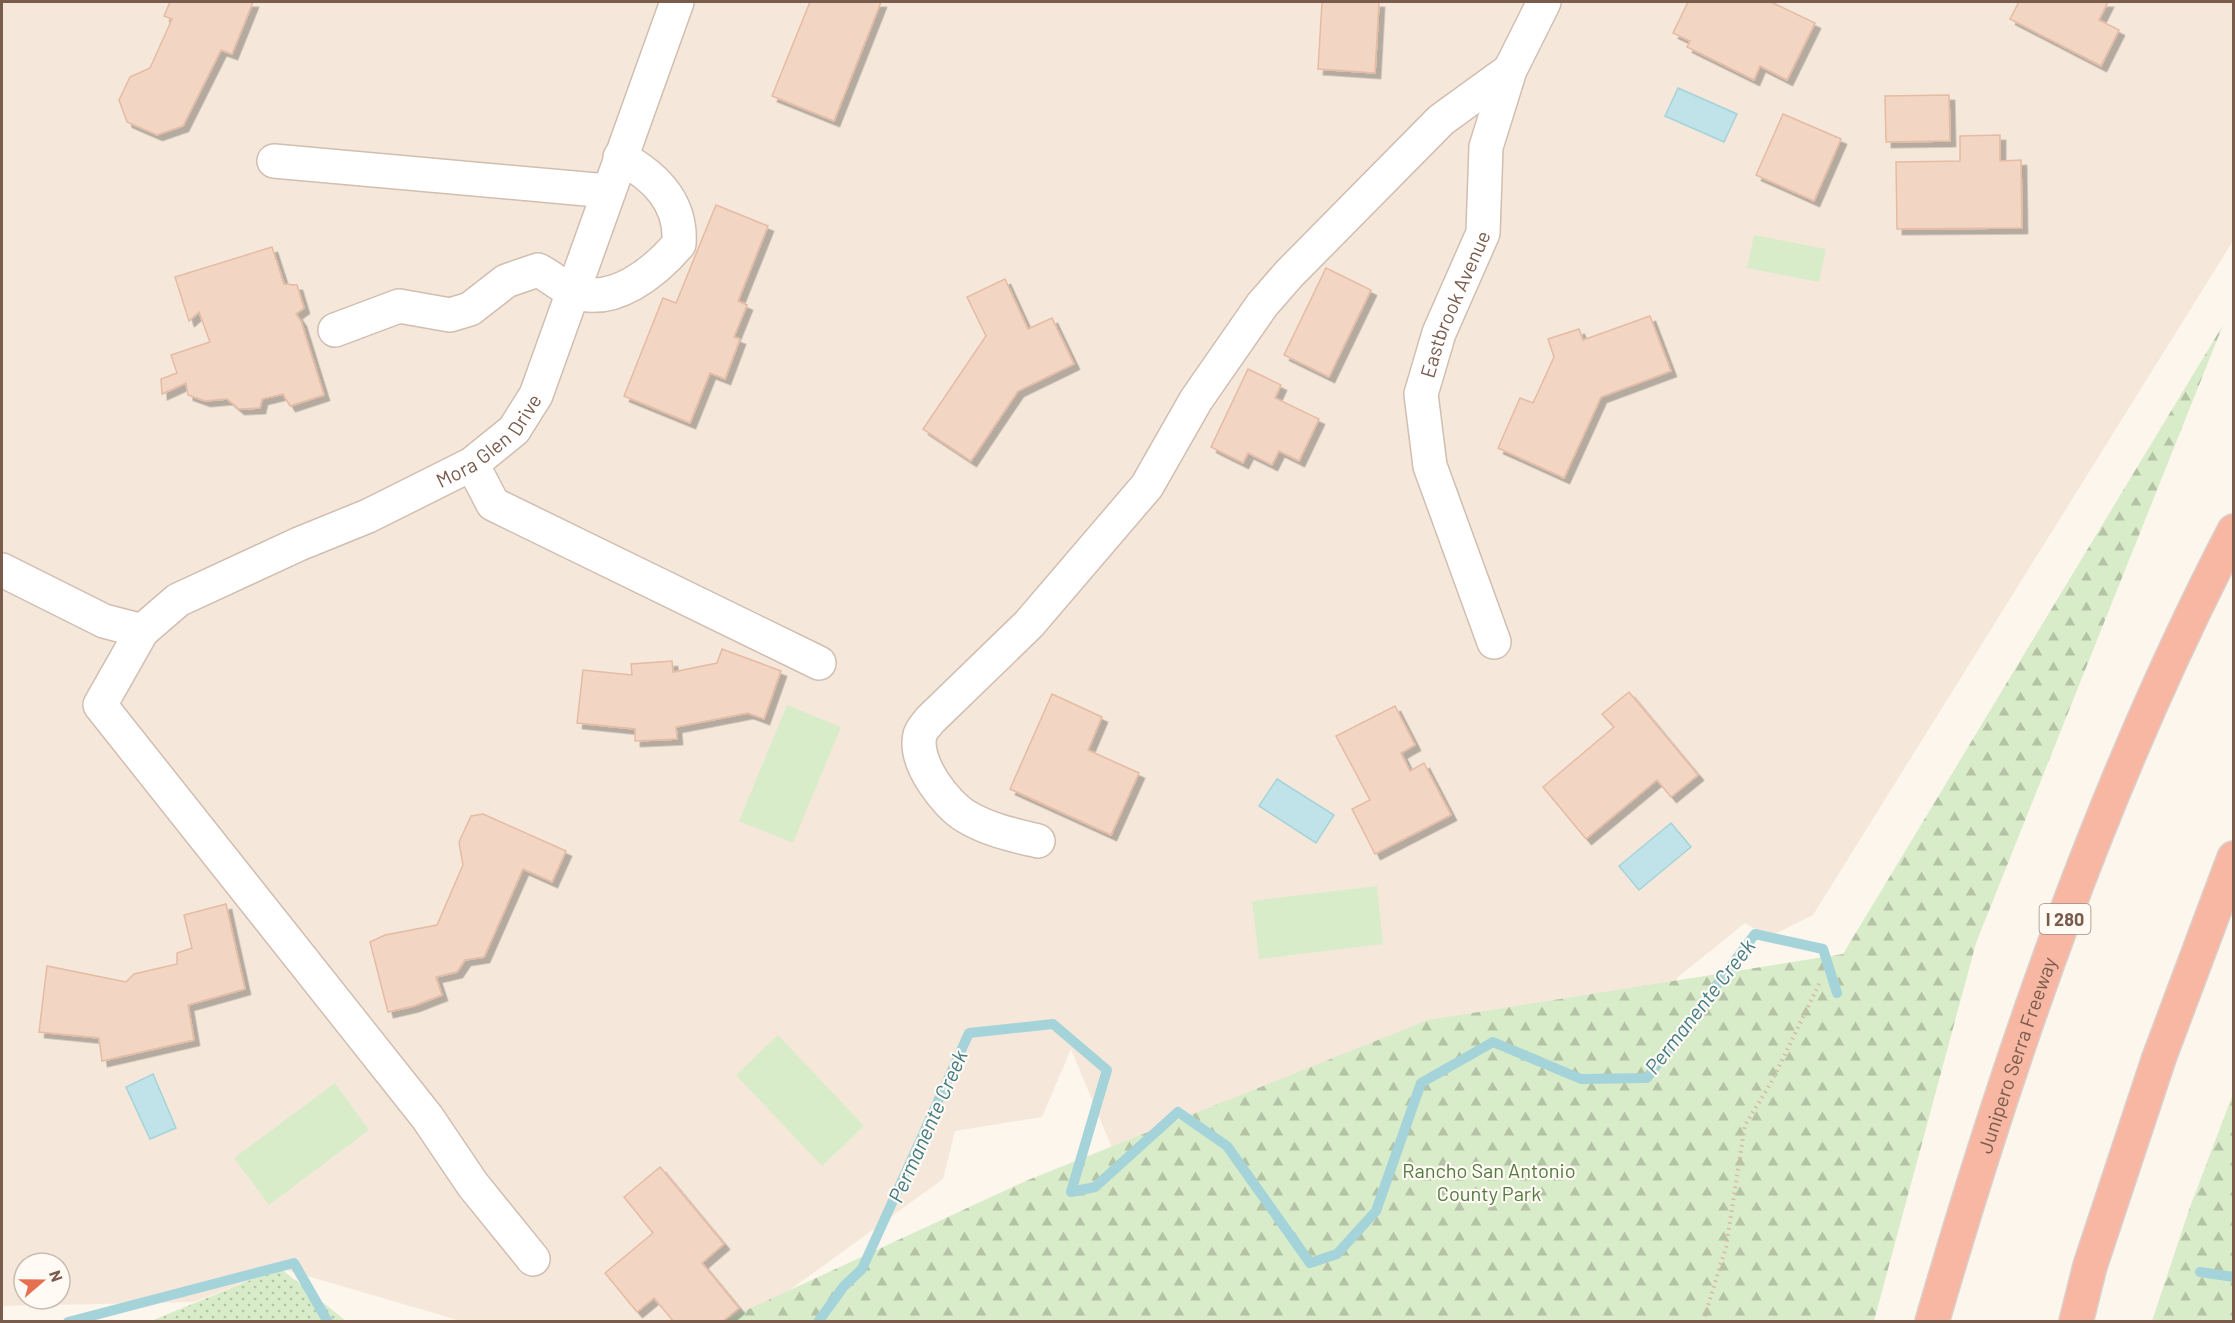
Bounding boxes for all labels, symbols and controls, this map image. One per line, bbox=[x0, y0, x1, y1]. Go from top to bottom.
street label: Eastbrook Avenue bbox=[1415, 227, 1495, 380]
street label: Mora Glen Drive bbox=[432, 389, 546, 492]
road number: I 280 bbox=[2040, 904, 2090, 934]
water label: Permanente Creek bbox=[1639, 933, 1760, 1078]
street label: Junipero Serra Freeway bbox=[1972, 954, 2061, 1156]
water label: Permanente Creek bbox=[882, 1045, 972, 1206]
park label: Rancho San Antonio County Park bbox=[1402, 1158, 1576, 1205]
north arrow bbox=[12, 1251, 72, 1311]
text: N bbox=[46, 1267, 67, 1284]

